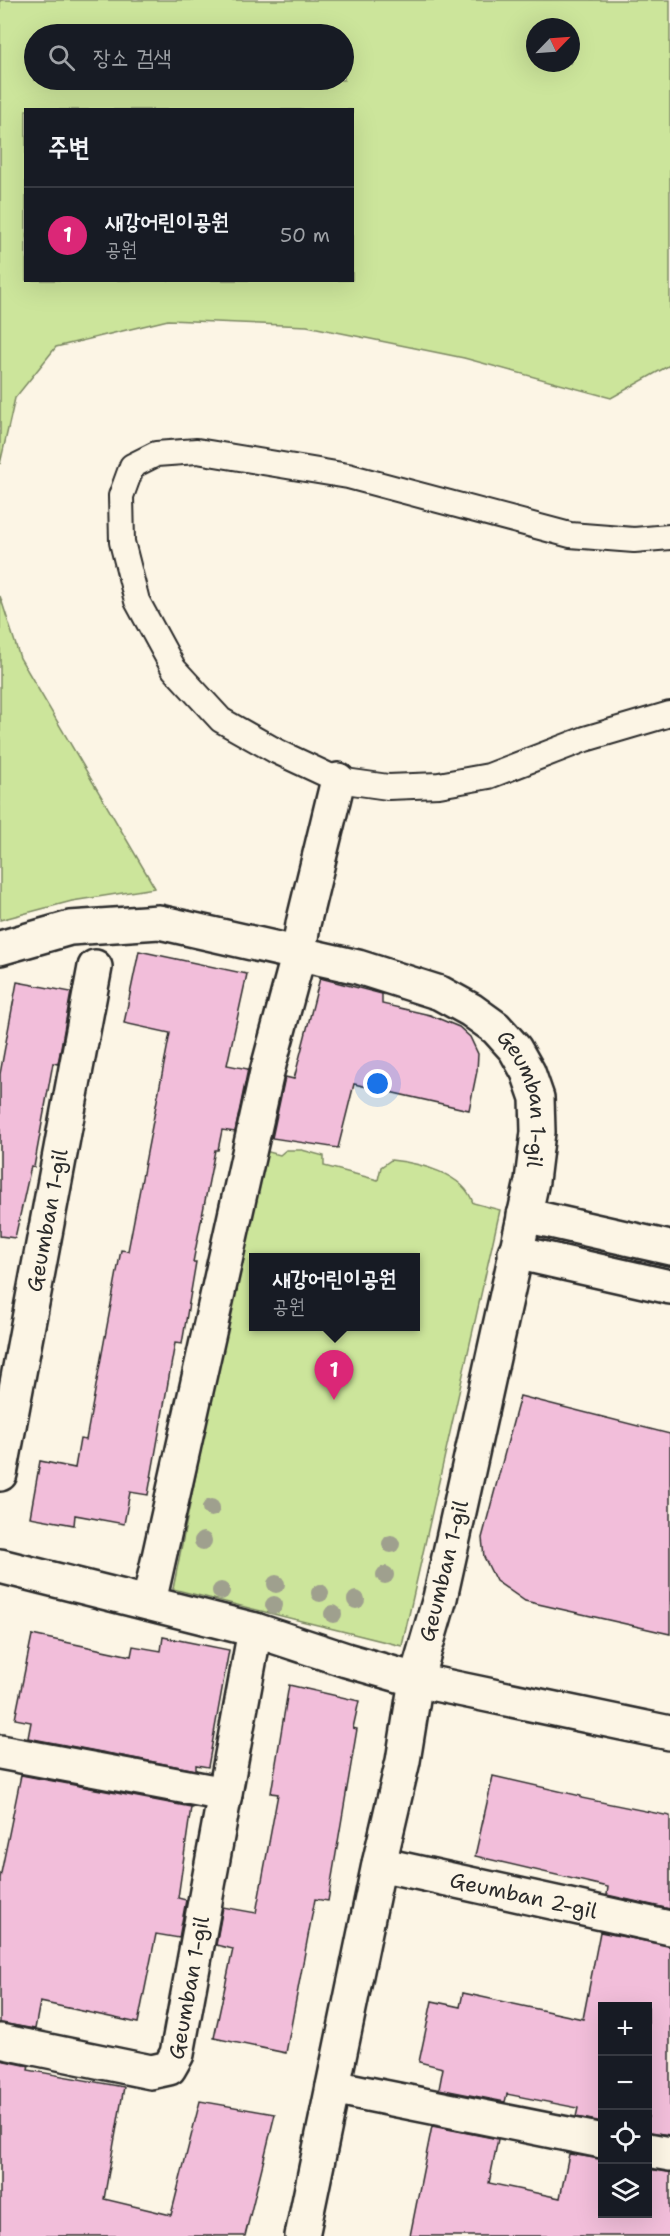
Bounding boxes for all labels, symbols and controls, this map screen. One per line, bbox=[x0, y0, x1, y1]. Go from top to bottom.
north arrow bbox=[526, 18, 580, 72]
search box bbox=[24, 24, 354, 90]
icon: search bbox=[45, 41, 78, 74]
text: 장소 검색 bbox=[93, 43, 171, 72]
text: 주변 bbox=[48, 129, 90, 164]
text: 새강어린이공원 bbox=[105, 207, 229, 236]
text: 1 bbox=[63, 222, 72, 248]
text: 50 m bbox=[280, 222, 330, 248]
text: 공원 bbox=[105, 236, 137, 262]
street label: Geumban 1-gil bbox=[491, 1024, 552, 1170]
your location bbox=[363, 1069, 392, 1098]
street label: Geumban 1-gil bbox=[20, 1146, 75, 1294]
popup bbox=[249, 1253, 420, 1331]
text: 새강어린이공원 bbox=[273, 1264, 396, 1293]
text: 공원 bbox=[273, 1293, 305, 1319]
pin: 1 bbox=[314, 1350, 354, 1400]
street label: Geumban 1-gil bbox=[413, 1497, 475, 1645]
street label: Geumban 2-gil bbox=[447, 1866, 600, 1926]
street label: Geumban 1-gil bbox=[162, 1913, 216, 2062]
map controls bbox=[598, 2002, 652, 2218]
button: + bbox=[598, 2002, 652, 2056]
button: − bbox=[598, 2056, 652, 2110]
button: locate bbox=[598, 2110, 652, 2164]
button: layers bbox=[598, 2164, 652, 2218]

